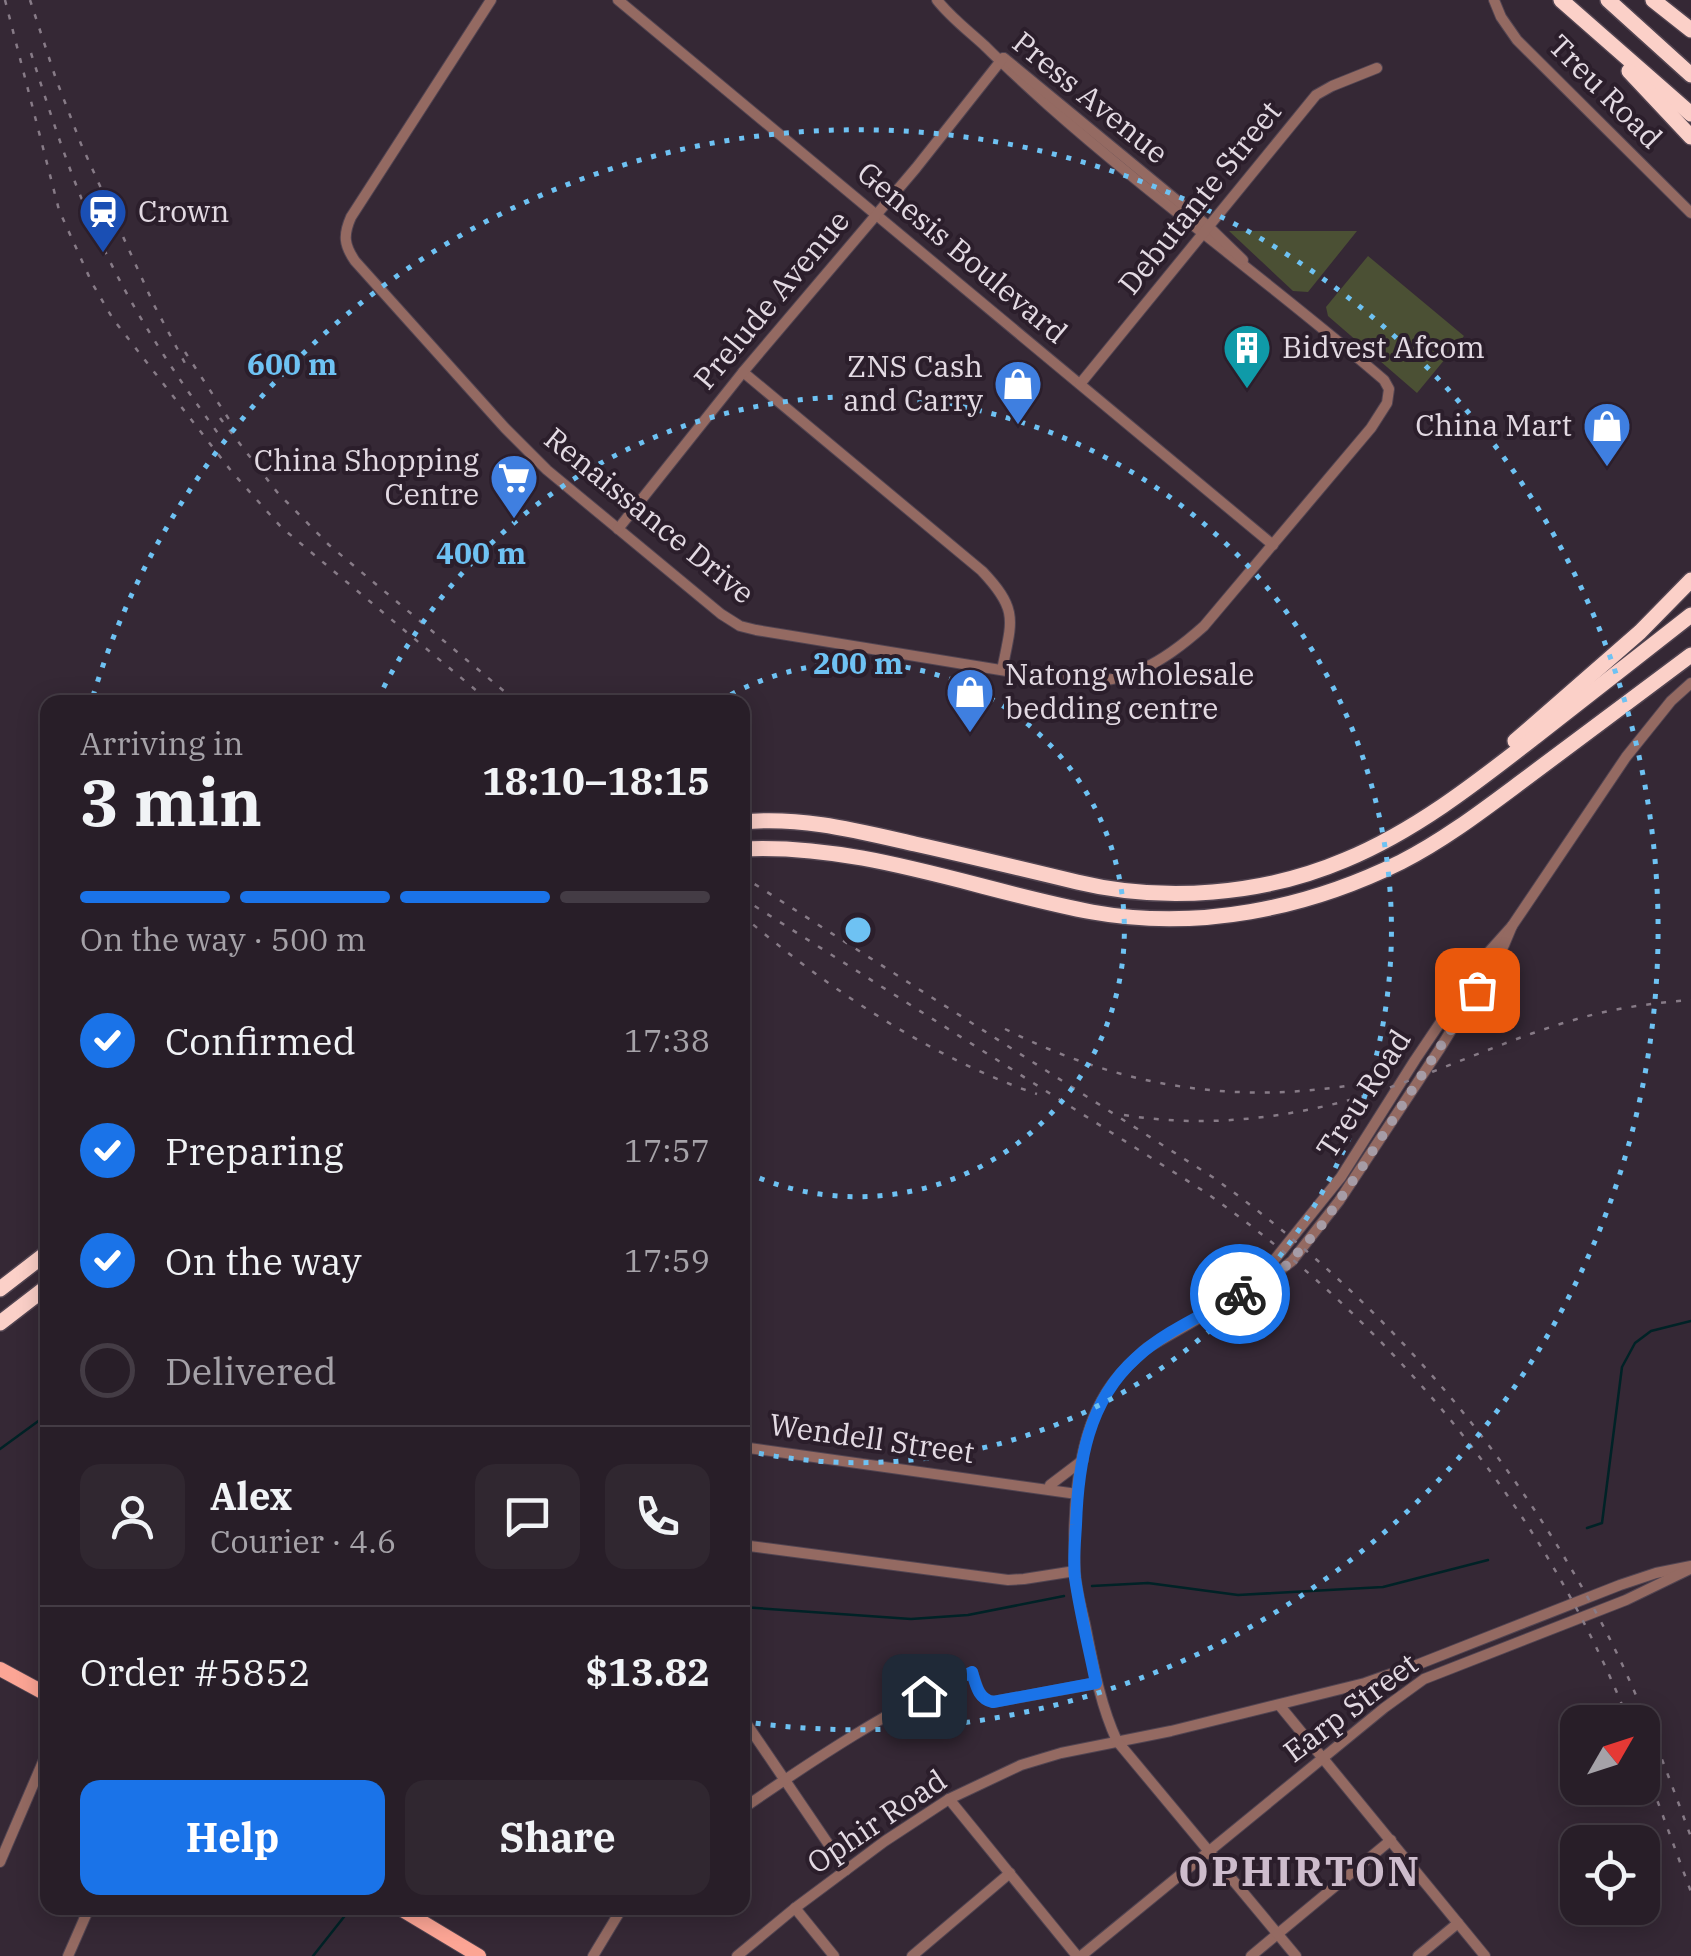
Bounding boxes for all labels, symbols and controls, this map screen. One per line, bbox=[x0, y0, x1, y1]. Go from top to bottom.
street label: Press Avenue bbox=[1005, 22, 1177, 172]
street label: Treu Road bbox=[1541, 26, 1671, 156]
street label: Debutante Street bbox=[1109, 92, 1289, 302]
street label: Genesis Boulevard bbox=[850, 152, 1076, 351]
station icon: Crown bbox=[77, 186, 129, 254]
place label: Crown bbox=[138, 191, 230, 230]
street label: Prelude Avenue bbox=[685, 201, 857, 397]
building icon: Bidvest Afcom bbox=[1221, 322, 1273, 390]
place label: Bidvest Afcom bbox=[1282, 327, 1485, 366]
text: 600 m bbox=[247, 344, 337, 383]
place label: ZNS Cash and Carry bbox=[843, 346, 983, 419]
shop icon: ZNS Cash and Carry bbox=[992, 358, 1044, 426]
shop icon: China Mart bbox=[1581, 400, 1633, 468]
place label: China Mart bbox=[1415, 405, 1572, 444]
street label: Renaissance Drive bbox=[537, 418, 763, 612]
place label: China Shopping Centre bbox=[254, 440, 479, 513]
supermarket icon: China Shopping Centre bbox=[488, 452, 540, 520]
text: 400 m bbox=[436, 533, 526, 572]
text: 200 m bbox=[813, 643, 903, 682]
place label: Natong wholesale bedding centre bbox=[1005, 654, 1254, 727]
shop icon: Natong wholesale bedding centre bbox=[944, 666, 996, 734]
text: Arriving in bbox=[80, 722, 243, 764]
text: 18:10–18:15 bbox=[482, 756, 710, 805]
text: 3 min bbox=[80, 759, 262, 844]
centre of rings bbox=[840, 912, 876, 948]
text: On the way · 500 m bbox=[80, 918, 366, 960]
pin bbox=[1435, 948, 1520, 1033]
icon: bag bbox=[1450, 963, 1505, 1018]
icon: check bbox=[80, 1013, 135, 1068]
text: Confirmed bbox=[165, 1016, 356, 1065]
text: 17:38 bbox=[624, 1019, 710, 1061]
street label: Treu Road bbox=[1307, 1022, 1419, 1165]
icon: check bbox=[80, 1123, 135, 1178]
text: Preparing bbox=[165, 1126, 344, 1175]
text: 17:57 bbox=[624, 1129, 710, 1171]
icon: check bbox=[80, 1233, 135, 1288]
text: On the way bbox=[165, 1236, 362, 1285]
text: 17:59 bbox=[624, 1239, 710, 1281]
courier bbox=[1190, 1244, 1290, 1344]
icon: bike bbox=[1213, 1267, 1268, 1322]
text: Delivered bbox=[165, 1346, 337, 1395]
street label: Wendell Street bbox=[767, 1404, 977, 1471]
button: person bbox=[80, 1464, 185, 1569]
button: chat bbox=[475, 1464, 580, 1569]
button: phone bbox=[605, 1464, 710, 1569]
text: Alex bbox=[210, 1471, 292, 1520]
text: Courier · 4.6 bbox=[210, 1520, 396, 1562]
street label: Earp Street bbox=[1275, 1644, 1425, 1770]
text: Order #5852 bbox=[80, 1647, 311, 1696]
text: $13.82 bbox=[585, 1647, 710, 1696]
pin bbox=[882, 1654, 967, 1739]
icon: home bbox=[897, 1669, 952, 1724]
north arrow bbox=[1560, 1705, 1660, 1805]
map controls bbox=[1560, 1705, 1660, 1925]
street label: Ophir Road bbox=[799, 1760, 953, 1882]
button: Help bbox=[80, 1780, 385, 1895]
button: Share bbox=[405, 1780, 710, 1895]
button: locate bbox=[1560, 1825, 1660, 1925]
district label: OPHIRTON bbox=[1178, 1845, 1422, 1897]

